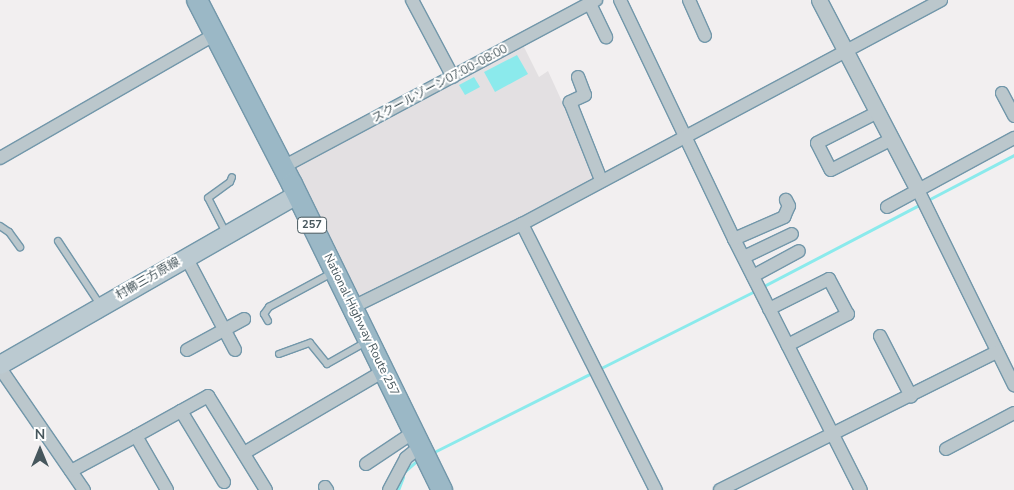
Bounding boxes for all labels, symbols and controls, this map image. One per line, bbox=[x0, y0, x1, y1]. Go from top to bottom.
street label: スクールゾーン07:00-08:00 bbox=[369, 42, 511, 126]
road number: 257 bbox=[297, 216, 327, 234]
street label: National Highway Route 257 bbox=[320, 252, 402, 398]
street label: 村櫛三方原線 bbox=[113, 255, 183, 303]
north arrow bbox=[15, 425, 65, 475]
text: N bbox=[35, 425, 45, 444]

